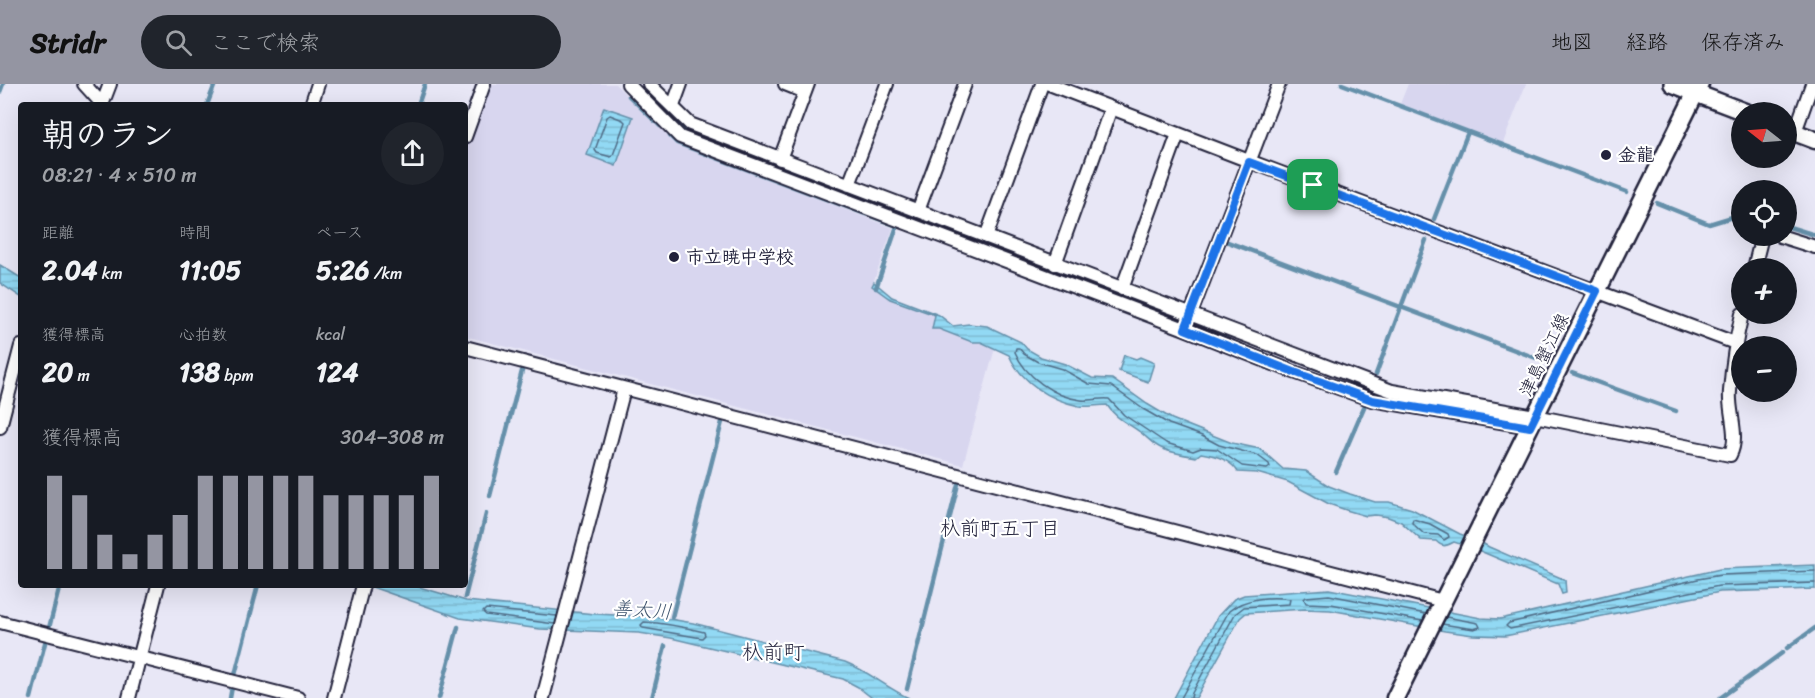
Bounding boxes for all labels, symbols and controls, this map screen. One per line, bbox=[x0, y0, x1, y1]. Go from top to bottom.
search box bbox=[141, 15, 561, 69]
text: Stridr bbox=[30, 18, 105, 67]
text: ここで検索 bbox=[210, 23, 320, 62]
text: 地図 bbox=[1551, 23, 1593, 61]
text: 経路 bbox=[1626, 23, 1668, 61]
text: 保存済み bbox=[1701, 23, 1785, 61]
icon: search bbox=[162, 26, 195, 59]
north arrow bbox=[1731, 102, 1797, 168]
map controls bbox=[1731, 102, 1797, 402]
text: 朝のラン bbox=[42, 106, 174, 164]
button: share bbox=[381, 122, 444, 185]
place label: 金龍 bbox=[1618, 139, 1654, 171]
marker: 金龍 bbox=[1599, 148, 1613, 162]
text: 08:21 · 4 × 510 m bbox=[42, 158, 197, 193]
pin bbox=[1287, 159, 1338, 210]
icon: arrive bbox=[1296, 168, 1329, 201]
button: locate bbox=[1731, 180, 1797, 246]
text: 距離 bbox=[42, 218, 74, 247]
text: 時間 bbox=[179, 218, 211, 247]
text: ペース bbox=[316, 218, 363, 247]
place label: 市立暁中学校 bbox=[686, 241, 794, 273]
text: 2.04 bbox=[42, 247, 98, 293]
text: 11:05 bbox=[179, 247, 241, 293]
text: 5:26 bbox=[316, 247, 370, 293]
marker: 市立暁中学校 bbox=[667, 250, 681, 264]
button: + bbox=[1731, 258, 1797, 324]
text: km bbox=[98, 259, 123, 288]
text: /km bbox=[370, 259, 402, 288]
street label: 津島蟹江線 bbox=[1510, 308, 1578, 402]
text: 獲得標高 bbox=[42, 320, 106, 349]
text: 心拍数 bbox=[179, 320, 227, 349]
text: kcal bbox=[316, 320, 345, 349]
button: − bbox=[1731, 336, 1797, 402]
text: 20 bbox=[42, 349, 73, 395]
text: 138 bbox=[179, 349, 220, 395]
text: 124 bbox=[316, 349, 358, 395]
text: m bbox=[73, 361, 90, 390]
text: bpm bbox=[220, 361, 254, 390]
text: 獲得標高 bbox=[42, 420, 122, 455]
text: 304–308 m bbox=[340, 420, 444, 455]
district label: 杁前町五丁目 bbox=[940, 511, 1060, 546]
water label: 善太川 bbox=[611, 590, 673, 630]
district label: 杁前町 bbox=[742, 633, 805, 671]

